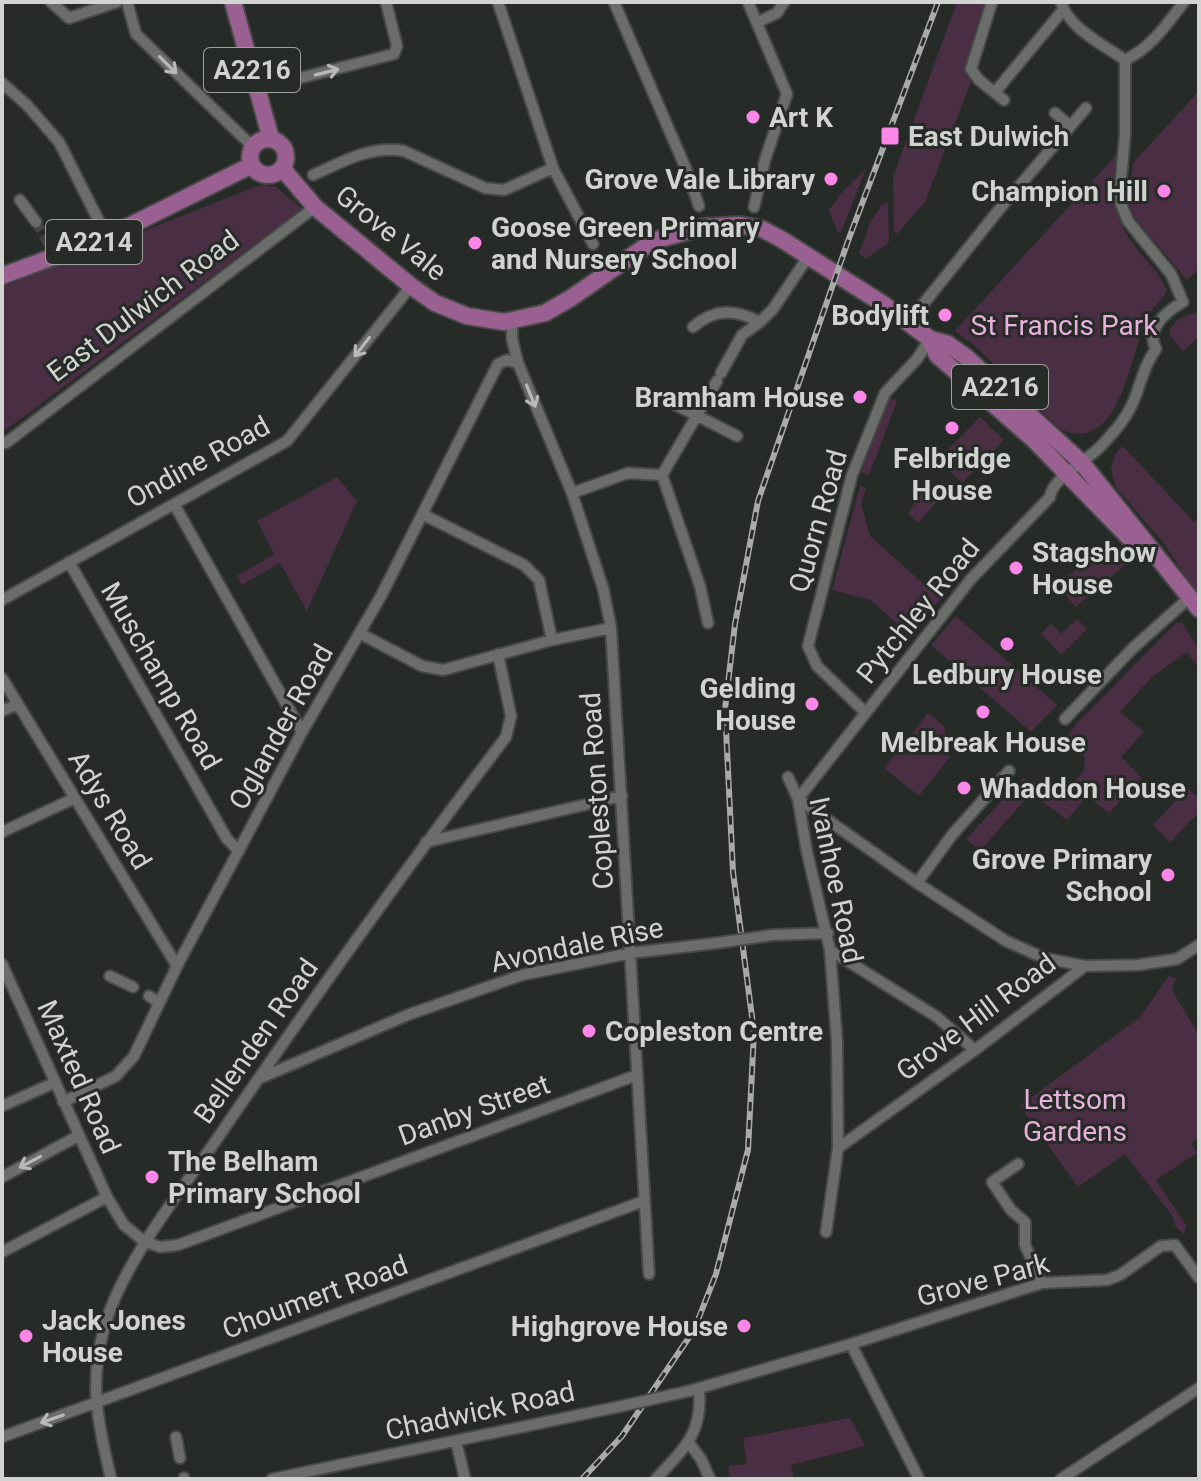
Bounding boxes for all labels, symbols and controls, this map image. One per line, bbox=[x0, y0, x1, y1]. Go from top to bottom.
road number: A2216 bbox=[204, 48, 300, 92]
one-way arrow bbox=[158, 55, 177, 74]
one-way arrow bbox=[314, 63, 340, 78]
place label: Art K bbox=[769, 101, 833, 134]
marker: Art K bbox=[744, 108, 762, 126]
place label: East Dulwich bbox=[908, 120, 1069, 153]
marker: East Dulwich bbox=[879, 125, 901, 147]
place label: Grove Vale Library bbox=[585, 163, 816, 196]
marker: Grove Vale Library bbox=[822, 170, 840, 188]
place label: Champion Hill bbox=[971, 175, 1148, 208]
street label: Grove Vale bbox=[329, 178, 453, 288]
marker: Champion Hill bbox=[1155, 182, 1173, 200]
place label: Goose Green Primary and Nursery School bbox=[491, 211, 761, 276]
road number: A2214 bbox=[46, 220, 142, 264]
street label: East Dulwich Road bbox=[41, 223, 245, 389]
marker: Goose Green Primary and Nursery School bbox=[466, 234, 484, 252]
place label: Bodylift bbox=[831, 299, 929, 332]
marker: Bodylift bbox=[936, 306, 954, 324]
park label: St Francis Park bbox=[971, 309, 1158, 342]
one-way arrow bbox=[354, 336, 371, 357]
road number: A2216 bbox=[952, 365, 1048, 409]
place label: Bramham House bbox=[634, 381, 844, 414]
one-way arrow bbox=[525, 383, 540, 407]
marker: Bramham House bbox=[851, 388, 869, 406]
street label: Ondine Road bbox=[121, 409, 275, 515]
marker: Felbridge House bbox=[943, 419, 961, 437]
place label: Felbridge House bbox=[893, 442, 1011, 507]
street label: Quorn Road bbox=[782, 446, 854, 596]
street label: Pytchley Road bbox=[850, 532, 986, 690]
place label: Stagshow House bbox=[1032, 536, 1157, 601]
marker: Stagshow House bbox=[1007, 559, 1025, 577]
street label: Muschamp Road bbox=[94, 576, 228, 776]
marker: Ledbury House bbox=[998, 635, 1016, 653]
street label: Oglander Road bbox=[222, 639, 340, 815]
place label: Ledbury House bbox=[912, 658, 1102, 691]
place label: Gelding House bbox=[700, 672, 796, 737]
street label: Copleston Road bbox=[574, 691, 620, 891]
marker: Gelding House bbox=[803, 695, 821, 713]
marker: Melbreak House bbox=[974, 703, 992, 721]
place label: Melbreak House bbox=[880, 726, 1086, 759]
street label: Adys Road bbox=[62, 745, 158, 875]
place label: Whaddon House bbox=[980, 772, 1186, 805]
marker: Whaddon House bbox=[955, 779, 973, 797]
street label: Ivanhoe Road bbox=[802, 794, 870, 966]
place label: Grove Primary School bbox=[972, 843, 1153, 908]
marker: Grove Primary School bbox=[1159, 866, 1177, 884]
street label: Avondale Rise bbox=[488, 911, 666, 979]
street label: Grove Hill Road bbox=[890, 946, 1062, 1088]
street label: Bellenden Road bbox=[187, 952, 325, 1130]
street label: Maxted Road bbox=[30, 995, 128, 1159]
place label: Copleston Centre bbox=[605, 1015, 823, 1048]
marker: Copleston Centre bbox=[580, 1022, 598, 1040]
street label: Danby Street bbox=[394, 1067, 554, 1153]
park label: Lettsom Gardens bbox=[1023, 1083, 1127, 1148]
place label: The Belham Primary School bbox=[168, 1145, 361, 1210]
one-way arrow bbox=[18, 1154, 42, 1170]
marker: The Belham Primary School bbox=[143, 1168, 161, 1186]
street label: Grove Park bbox=[913, 1246, 1054, 1313]
street label: Choumert Road bbox=[218, 1248, 412, 1346]
place label: Jack Jones House bbox=[42, 1304, 186, 1369]
place label: Highgrove House bbox=[511, 1310, 728, 1343]
marker: Highgrove House bbox=[735, 1317, 753, 1335]
marker: Jack Jones House bbox=[17, 1327, 35, 1345]
street label: Chadwick Road bbox=[382, 1375, 578, 1447]
one-way arrow bbox=[40, 1412, 65, 1427]

